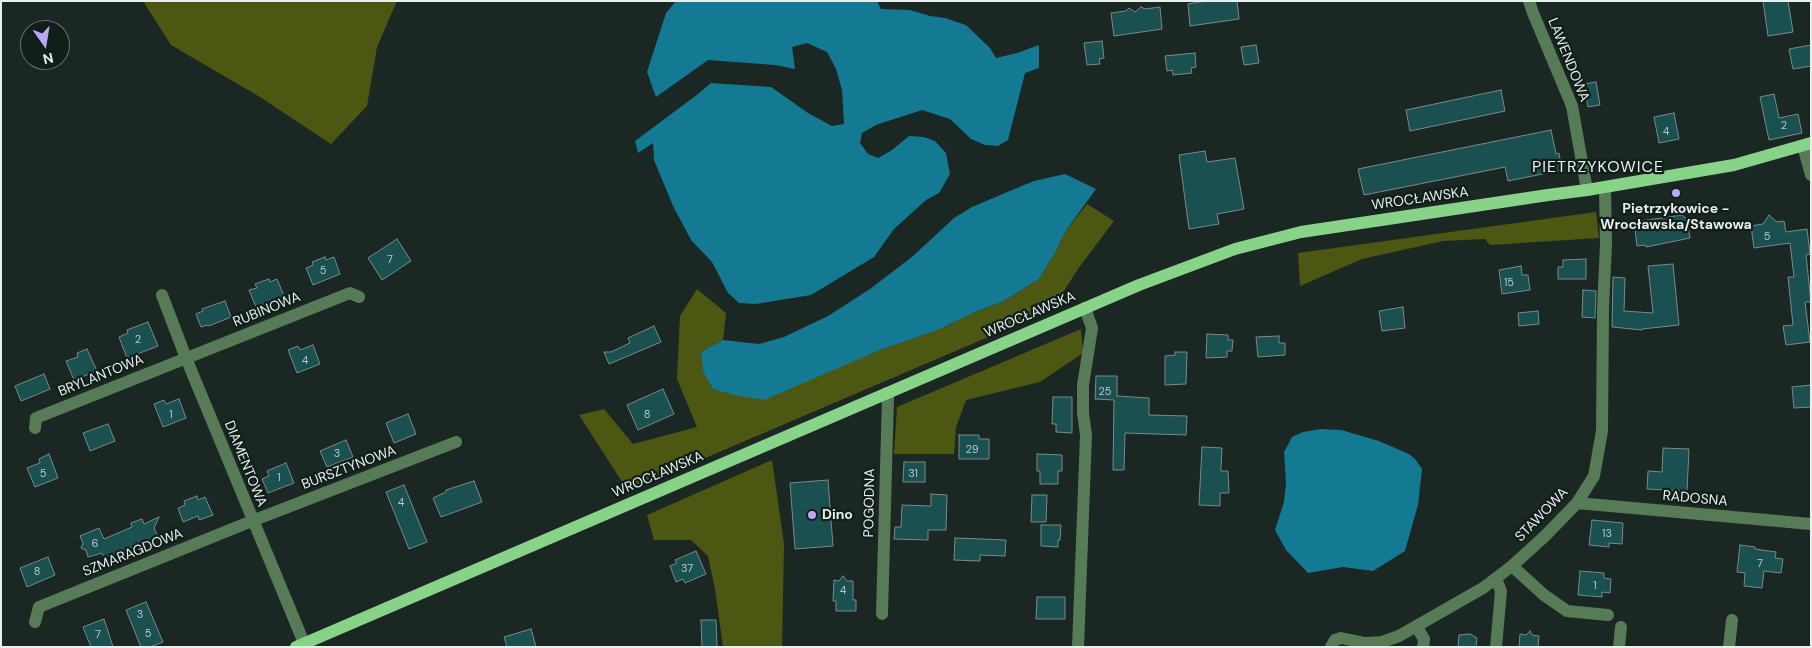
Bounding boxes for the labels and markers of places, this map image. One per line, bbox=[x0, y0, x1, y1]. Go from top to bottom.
marker: Pietrzykowice - Wrocławska/Stawowa bbox=[1670, 187, 1682, 199]
place label: Pietrzykowice - Wrocławska/Stawowa bbox=[1600, 201, 1752, 233]
place label: Dino bbox=[822, 507, 853, 523]
marker: Dino bbox=[806, 509, 818, 521]

